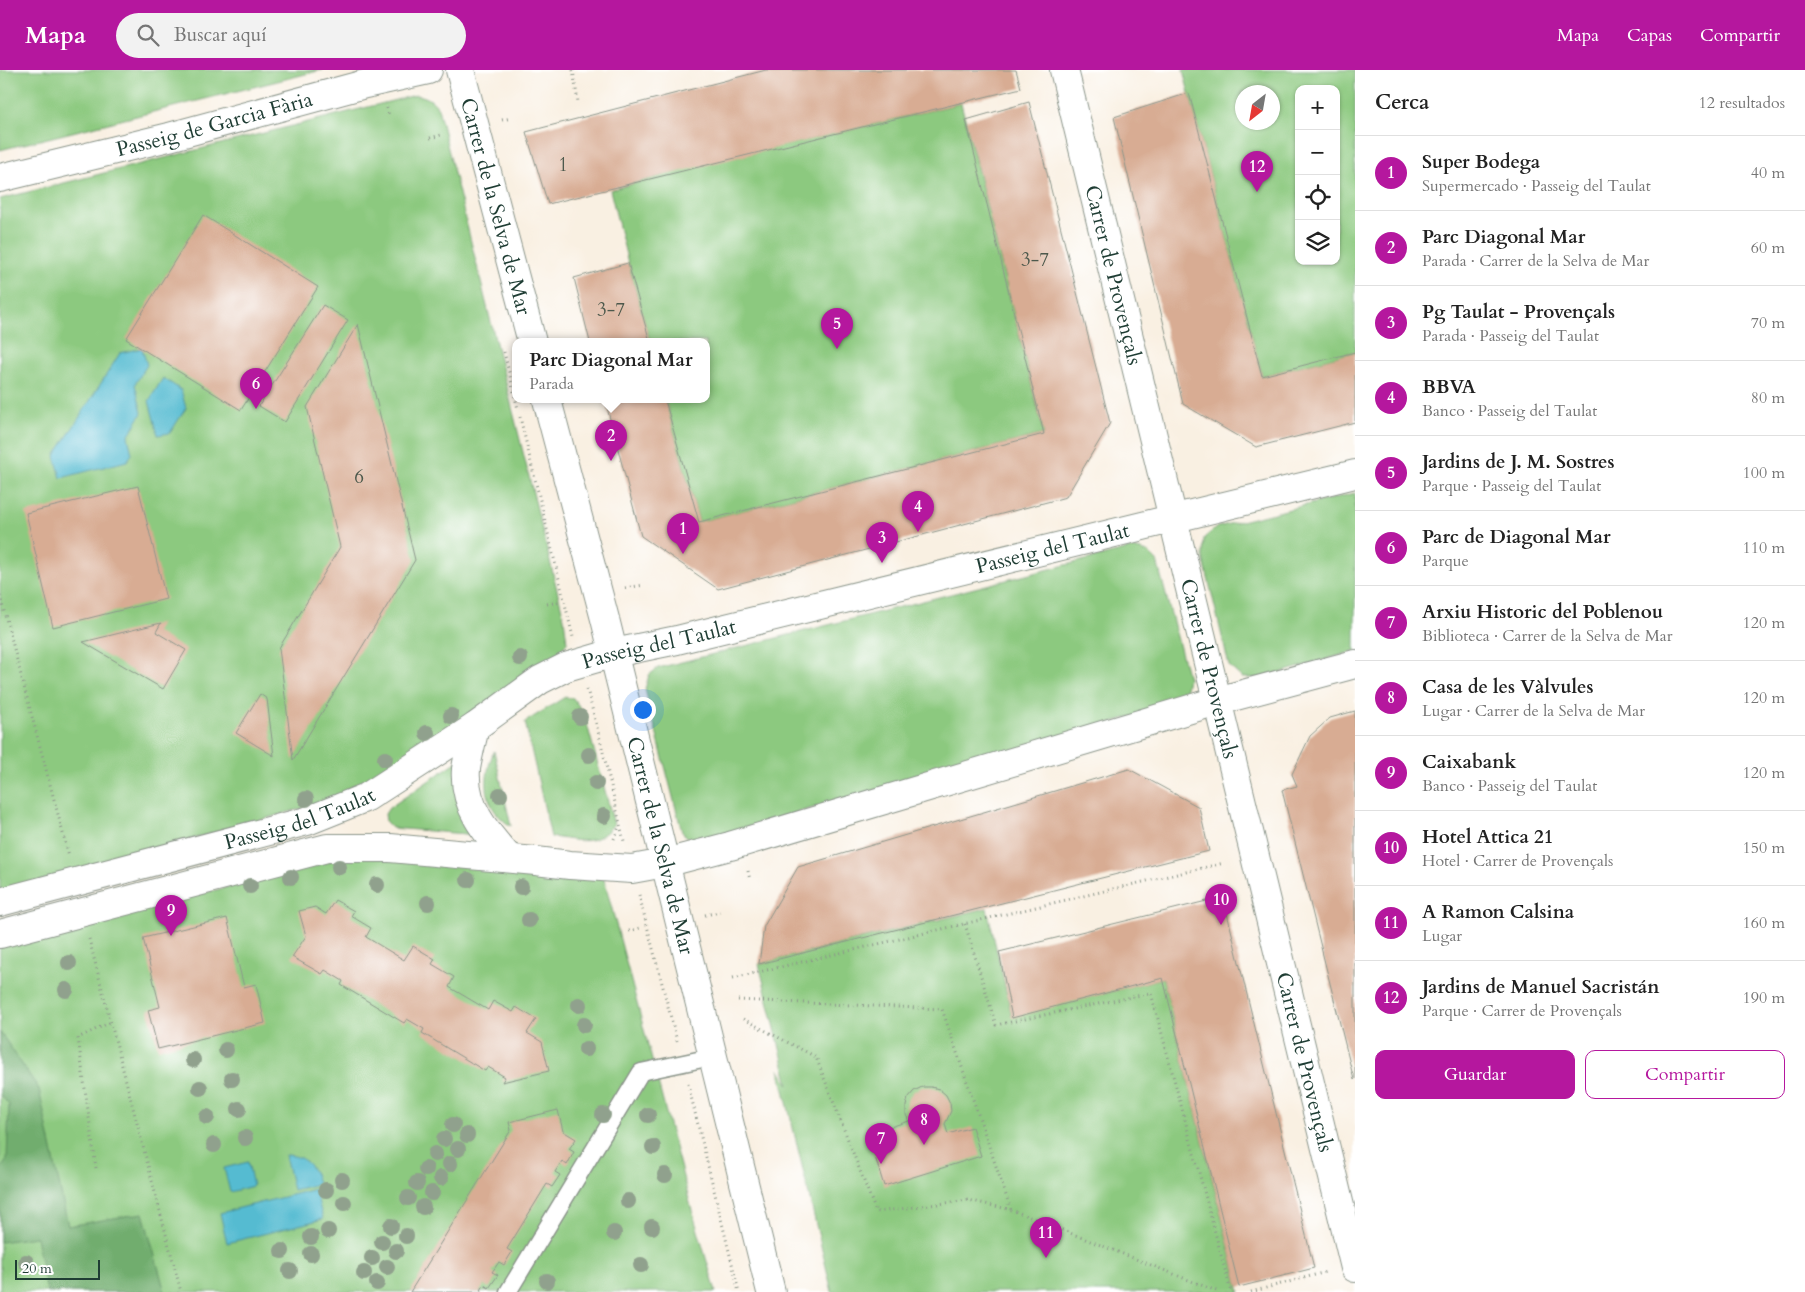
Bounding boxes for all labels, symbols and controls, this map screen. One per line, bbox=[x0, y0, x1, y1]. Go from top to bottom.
search box bbox=[116, 13, 466, 58]
text: Mapa bbox=[25, 19, 86, 52]
icon: search bbox=[134, 21, 162, 49]
text: Buscar aquí bbox=[174, 22, 267, 48]
text: Mapa bbox=[1557, 23, 1599, 48]
text: Capas bbox=[1627, 23, 1672, 48]
text: Compartir bbox=[1700, 23, 1780, 48]
street label: Passeig de Garcia Fària bbox=[113, 84, 316, 164]
north arrow bbox=[1235, 85, 1280, 130]
map controls bbox=[1295, 85, 1340, 265]
button: + bbox=[1295, 85, 1340, 130]
text: Cerca bbox=[1375, 88, 1429, 117]
text: 12 resultados bbox=[1699, 92, 1785, 114]
street label: Carrer de la Selva de Mar bbox=[453, 95, 539, 318]
button: − bbox=[1295, 130, 1340, 175]
text: Super Bodega bbox=[1422, 149, 1540, 175]
pin: 12 bbox=[1241, 151, 1273, 192]
house number: 1 bbox=[558, 152, 568, 178]
text: 1 bbox=[1387, 162, 1395, 184]
text: 40 m bbox=[1751, 162, 1785, 184]
button: locate bbox=[1295, 175, 1340, 220]
text: Supermercado · Passeig del Taulat bbox=[1422, 175, 1651, 197]
street label: Carrer de Provençals bbox=[1078, 182, 1150, 368]
button: layers bbox=[1295, 220, 1340, 265]
text: Parc Diagonal Mar bbox=[1422, 224, 1585, 250]
text: 2 bbox=[1387, 237, 1395, 259]
text: 60 m bbox=[1751, 237, 1785, 259]
house number: 3-7 bbox=[1021, 247, 1049, 273]
text: Parada · Carrer de la Selva de Mar bbox=[1422, 250, 1649, 272]
house number: 3-7 bbox=[597, 297, 625, 323]
text: Pg Taulat - Provençals bbox=[1422, 299, 1615, 325]
pin: 5 bbox=[821, 308, 853, 349]
text: 3 bbox=[1387, 312, 1395, 334]
text: 70 m bbox=[1751, 312, 1785, 334]
text: Parada · Passeig del Taulat bbox=[1422, 325, 1599, 347]
popup bbox=[512, 338, 710, 403]
text: Parc Diagonal Mar bbox=[529, 347, 693, 373]
pin: 6 bbox=[240, 368, 272, 409]
text: Parada bbox=[529, 373, 574, 395]
text: BBVA bbox=[1422, 374, 1476, 400]
text: 4 bbox=[1387, 387, 1395, 409]
text: 80 m bbox=[1751, 387, 1785, 409]
text: Banco · Passeig del Taulat bbox=[1422, 400, 1597, 422]
pin: 2 bbox=[595, 420, 627, 461]
text: Jardins de J. M. Sostres bbox=[1422, 449, 1614, 475]
text: 5 bbox=[1387, 462, 1395, 484]
text: 100 m bbox=[1743, 462, 1785, 484]
house number: 6 bbox=[354, 464, 364, 490]
text: Parque · Passeig del Taulat bbox=[1422, 475, 1601, 497]
pin: 4 bbox=[902, 491, 934, 532]
pin: 1 bbox=[667, 513, 699, 554]
street label: Passeig del Taulat bbox=[973, 515, 1133, 581]
pin: 3 bbox=[866, 522, 898, 563]
text: Parc de Diagonal Mar bbox=[1422, 524, 1611, 550]
text: 6 bbox=[1387, 537, 1395, 559]
text: 110 m bbox=[1743, 537, 1785, 559]
text: Parque bbox=[1422, 550, 1469, 572]
street label: Carrer de Provençals bbox=[1174, 576, 1245, 762]
text: Arxiu Historic del Poblenou bbox=[1422, 599, 1663, 625]
street label: Passeig del Taulat bbox=[579, 612, 739, 676]
text: 7 bbox=[1387, 612, 1395, 634]
text: 120 m bbox=[1743, 612, 1785, 634]
text: Biblioteca · Carrer de la Selva de Mar bbox=[1422, 625, 1673, 647]
text: Casa de les Vàlvules bbox=[1422, 674, 1594, 700]
text: 8 bbox=[1387, 687, 1395, 709]
text: 120 m bbox=[1743, 687, 1785, 709]
your location bbox=[630, 697, 656, 723]
text: Lugar · Carrer de la Selva de Mar bbox=[1422, 700, 1645, 722]
street label: Carrer de la Selva de Mar bbox=[620, 734, 702, 958]
text: Caixabank bbox=[1422, 749, 1516, 775]
text: 9 bbox=[1387, 762, 1395, 784]
text: 120 m bbox=[1743, 762, 1785, 784]
text: Banco · Passeig del Taulat bbox=[1422, 775, 1597, 797]
street label: Passeig del Taulat bbox=[221, 781, 381, 857]
text: Hotel Attica 21 bbox=[1422, 824, 1554, 850]
text: 10 bbox=[1383, 837, 1399, 859]
text: 150 m bbox=[1743, 837, 1785, 859]
text: Hotel · Carrer de Provençals bbox=[1422, 850, 1613, 872]
pin: 10 bbox=[1205, 884, 1237, 925]
pin: 9 bbox=[155, 895, 187, 936]
text: A Ramon Calsina bbox=[1422, 899, 1574, 925]
text: 11 bbox=[1383, 912, 1399, 934]
text: 160 m bbox=[1743, 912, 1785, 934]
text: Lugar bbox=[1422, 925, 1462, 947]
street label: Carrer de Provençals bbox=[1269, 969, 1341, 1155]
text: Jardins de Manuel Sacristán bbox=[1422, 974, 1659, 1000]
text: 12 bbox=[1383, 987, 1399, 1009]
text: 190 m bbox=[1743, 987, 1785, 1009]
text: Parque · Carrer de Provençals bbox=[1422, 1000, 1622, 1022]
button: Guardar bbox=[1375, 1050, 1575, 1099]
button: Compartir bbox=[1585, 1050, 1785, 1099]
pin: 8 bbox=[908, 1104, 940, 1145]
pin: 7 bbox=[865, 1123, 897, 1164]
pin: 11 bbox=[1030, 1217, 1062, 1258]
scale bar bbox=[15, 1257, 100, 1280]
text: 20 m bbox=[22, 1259, 52, 1278]

